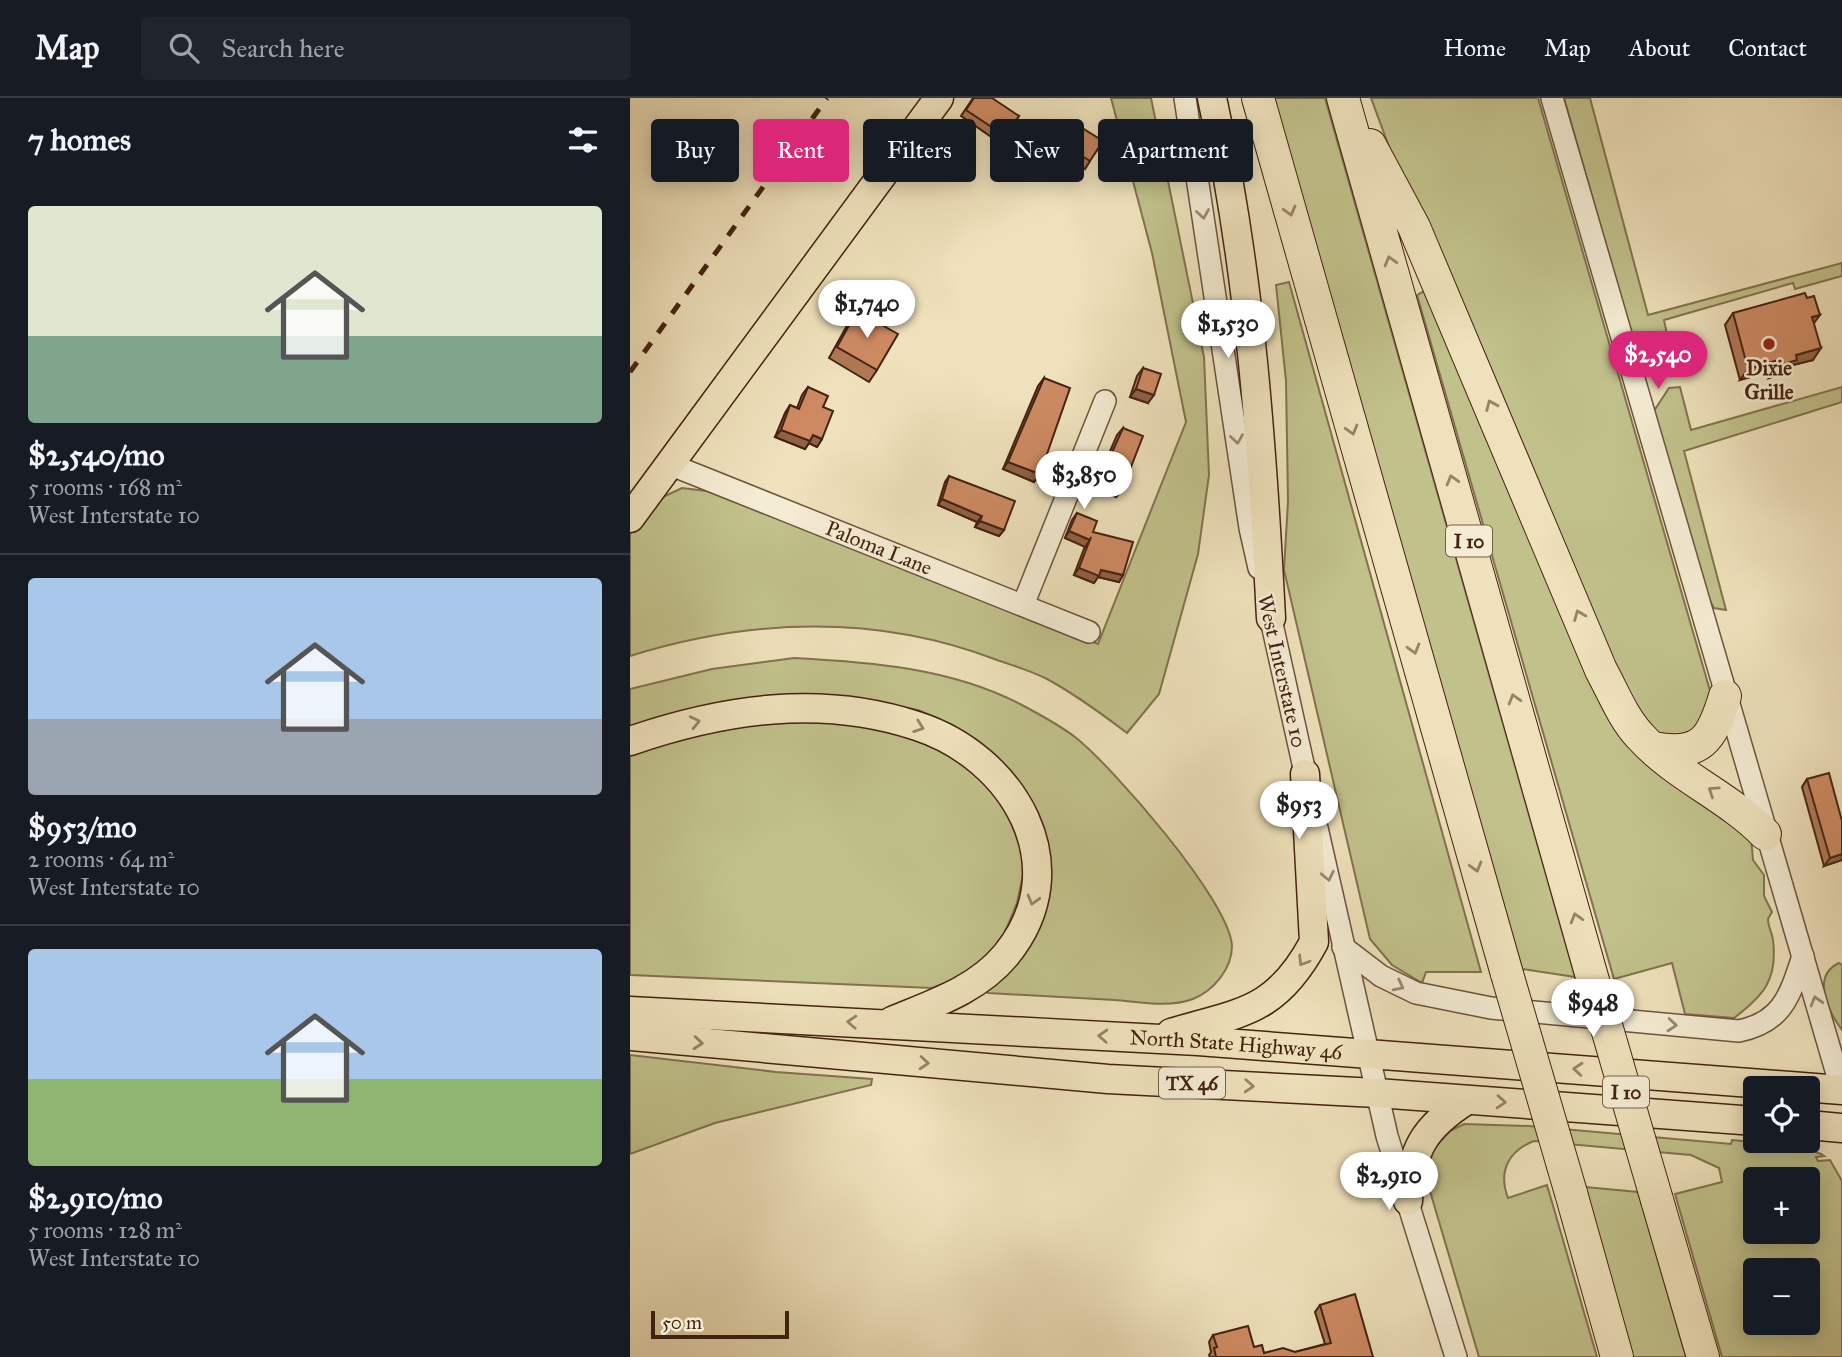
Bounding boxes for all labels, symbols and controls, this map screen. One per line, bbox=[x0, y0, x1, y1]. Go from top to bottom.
search box bbox=[141, 17, 631, 80]
text: Map bbox=[35, 28, 99, 68]
icon: search bbox=[165, 29, 203, 67]
text: Search here bbox=[221, 32, 345, 64]
text: Home bbox=[1443, 33, 1506, 63]
text: Map bbox=[1544, 33, 1591, 63]
text: About bbox=[1629, 33, 1690, 63]
text: Contact bbox=[1728, 33, 1807, 63]
chip: Buy bbox=[651, 119, 739, 182]
chip: Rent bbox=[753, 119, 849, 182]
chip: Filters bbox=[863, 119, 976, 182]
chip: New bbox=[990, 119, 1084, 182]
chip: Apartment bbox=[1098, 119, 1253, 182]
icon: filters bbox=[564, 121, 602, 159]
text: 7 homes bbox=[28, 122, 131, 158]
one-way arrow bbox=[1282, 205, 1297, 217]
one-way arrow bbox=[1195, 208, 1210, 220]
icon: home bbox=[252, 252, 378, 378]
one-way arrow bbox=[1383, 256, 1398, 268]
pin: $1,740 bbox=[810, 280, 924, 340]
text: $1,740 bbox=[834, 289, 900, 317]
pin: $1,530 bbox=[1171, 300, 1285, 360]
text: $1,530 bbox=[1197, 309, 1259, 337]
pin: $2,540 bbox=[1601, 331, 1715, 391]
marker: Dixie Grille bbox=[1761, 336, 1777, 352]
text: $2,540 bbox=[1624, 340, 1692, 368]
place label: Dixie Grille bbox=[1744, 355, 1794, 405]
one-way arrow bbox=[1485, 400, 1499, 412]
one-way arrow bbox=[1344, 423, 1359, 435]
one-way arrow bbox=[1229, 433, 1244, 445]
text: $2,540/mo bbox=[28, 437, 165, 473]
pin: $3,850 bbox=[1027, 452, 1141, 511]
text: $3,850 bbox=[1051, 460, 1117, 488]
text: 5 rooms · 168 m² bbox=[28, 473, 182, 501]
one-way arrow bbox=[1445, 474, 1460, 486]
text: West Interstate 10 bbox=[28, 501, 200, 529]
street label: Paloma Lane bbox=[822, 515, 936, 581]
road number: I 10 bbox=[1446, 526, 1492, 556]
street label: West Interstate 10 bbox=[1252, 592, 1312, 750]
one-way arrow bbox=[1573, 610, 1587, 622]
icon: home bbox=[252, 624, 378, 750]
one-way arrow bbox=[1406, 642, 1421, 654]
one-way arrow bbox=[1507, 693, 1522, 705]
one-way arrow bbox=[689, 715, 701, 730]
one-way arrow bbox=[913, 719, 925, 733]
pin: $953 bbox=[1258, 782, 1340, 841]
one-way arrow bbox=[1708, 787, 1721, 799]
text: $953 bbox=[1276, 790, 1322, 818]
text: $953/mo bbox=[28, 809, 137, 845]
text: 2 rooms · 64 m² bbox=[28, 845, 174, 873]
one-way arrow bbox=[1468, 861, 1483, 873]
one-way arrow bbox=[1319, 870, 1334, 882]
text: West Interstate 10 bbox=[28, 873, 200, 901]
one-way arrow bbox=[1026, 893, 1041, 905]
one-way arrow bbox=[1569, 912, 1584, 924]
one-way arrow bbox=[1299, 953, 1312, 966]
one-way arrow bbox=[1392, 977, 1404, 991]
pin: $948 bbox=[1552, 979, 1634, 1039]
text: $948 bbox=[1567, 988, 1619, 1016]
icon: home bbox=[252, 995, 378, 1121]
one-way arrow bbox=[1809, 996, 1824, 1008]
one-way arrow bbox=[846, 1015, 857, 1030]
one-way arrow bbox=[1666, 1017, 1677, 1032]
street label: North State Highway 46 bbox=[1129, 1024, 1345, 1065]
one-way arrow bbox=[1097, 1029, 1108, 1044]
one-way arrow bbox=[693, 1035, 704, 1050]
one-way arrow bbox=[919, 1055, 930, 1070]
one-way arrow bbox=[1573, 1062, 1584, 1077]
road number: TX 46 bbox=[1159, 1068, 1225, 1099]
road number: I 10 bbox=[1603, 1076, 1649, 1108]
map controls bbox=[1743, 1076, 1820, 1335]
button: locate bbox=[1743, 1076, 1820, 1153]
one-way arrow bbox=[1244, 1078, 1255, 1093]
one-way arrow bbox=[1495, 1094, 1506, 1109]
pin: $2,910 bbox=[1332, 1152, 1446, 1212]
text: $2,910 bbox=[1356, 1161, 1422, 1189]
button: + bbox=[1743, 1167, 1820, 1244]
text: $2,910/mo bbox=[28, 1180, 163, 1216]
text: 5 rooms · 128 m² bbox=[28, 1216, 182, 1244]
text: West Interstate 10 bbox=[28, 1244, 200, 1272]
button: − bbox=[1743, 1258, 1820, 1335]
scale bar bbox=[651, 1308, 789, 1340]
text: 50 m bbox=[662, 1311, 702, 1334]

